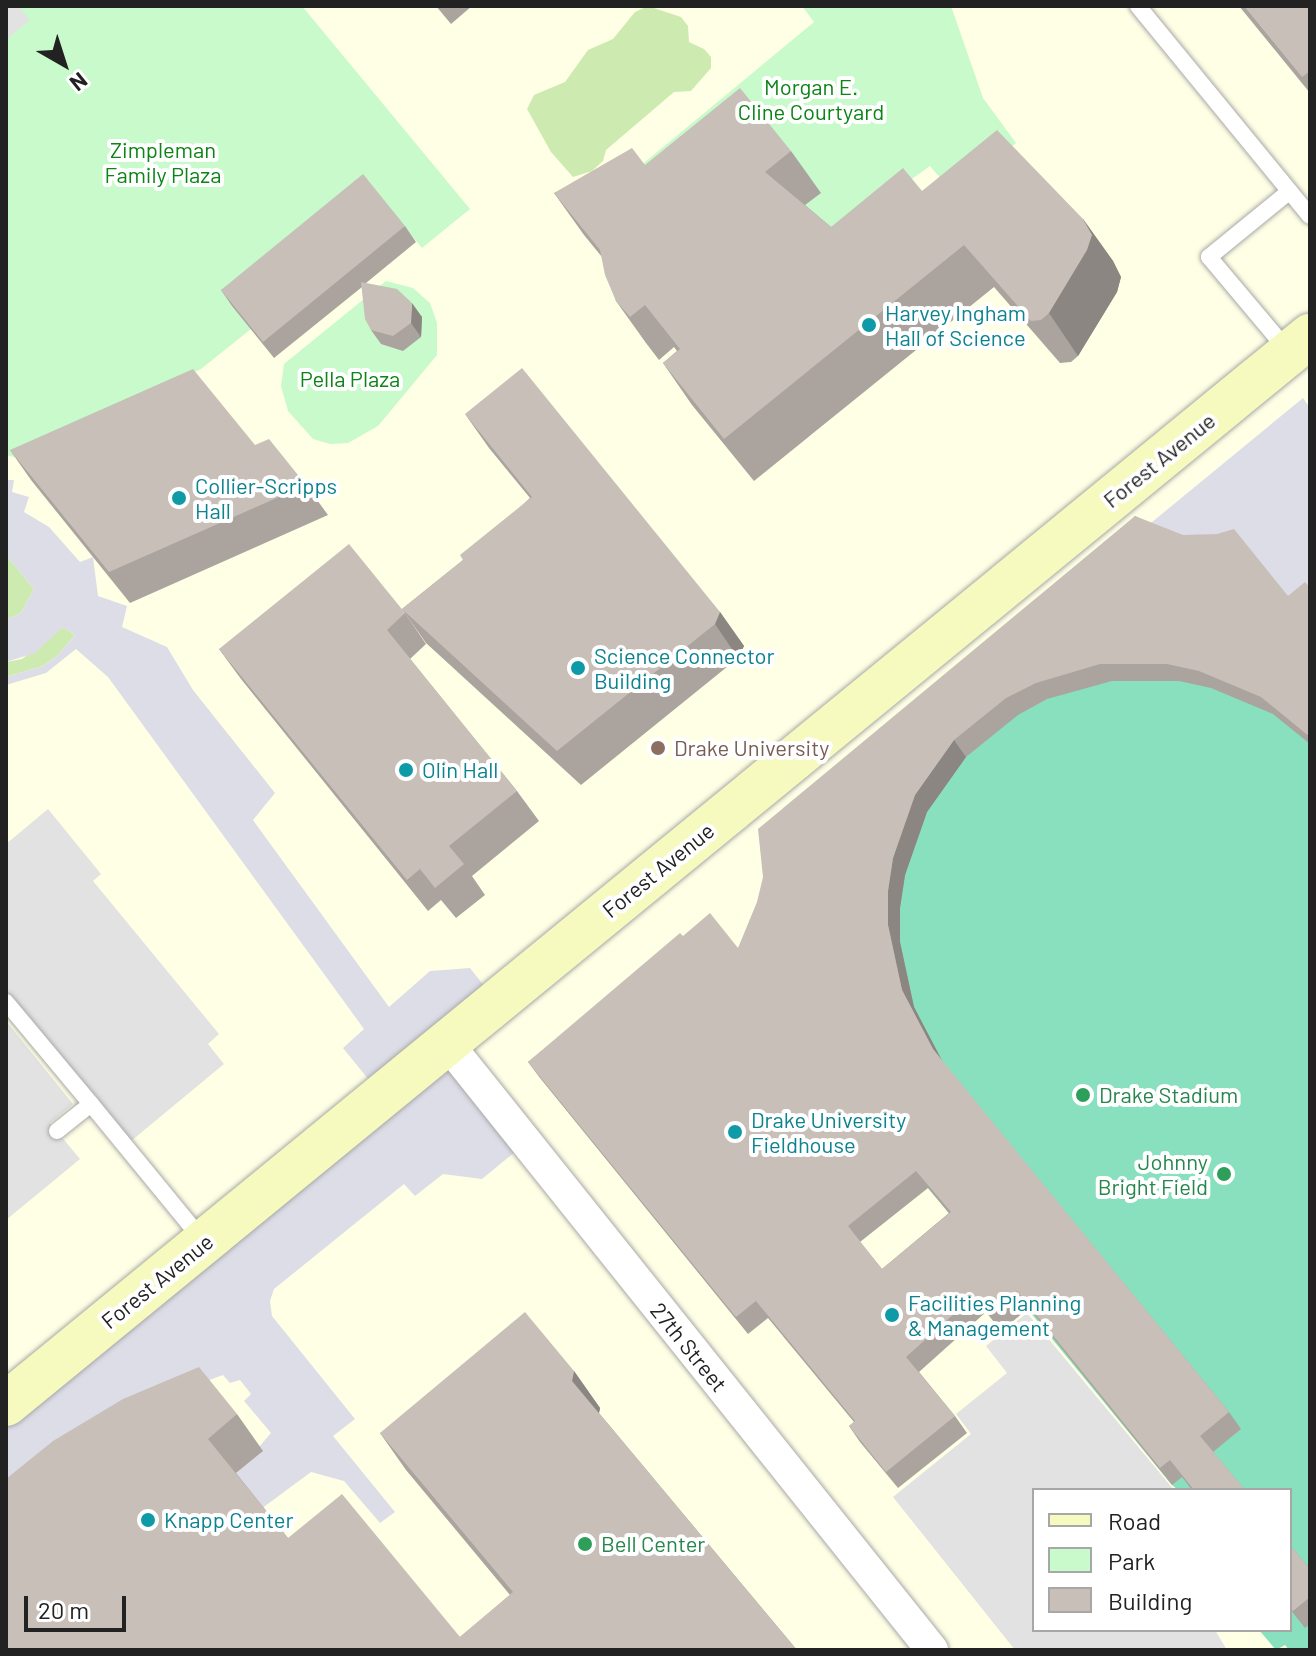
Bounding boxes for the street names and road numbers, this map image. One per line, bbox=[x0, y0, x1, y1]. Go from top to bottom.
street label: Forest Avenue bbox=[1098, 407, 1220, 513]
street label: Forest Avenue bbox=[597, 817, 719, 923]
street label: Forest Avenue bbox=[96, 1228, 218, 1334]
street label: 27th Street bbox=[645, 1297, 733, 1397]

